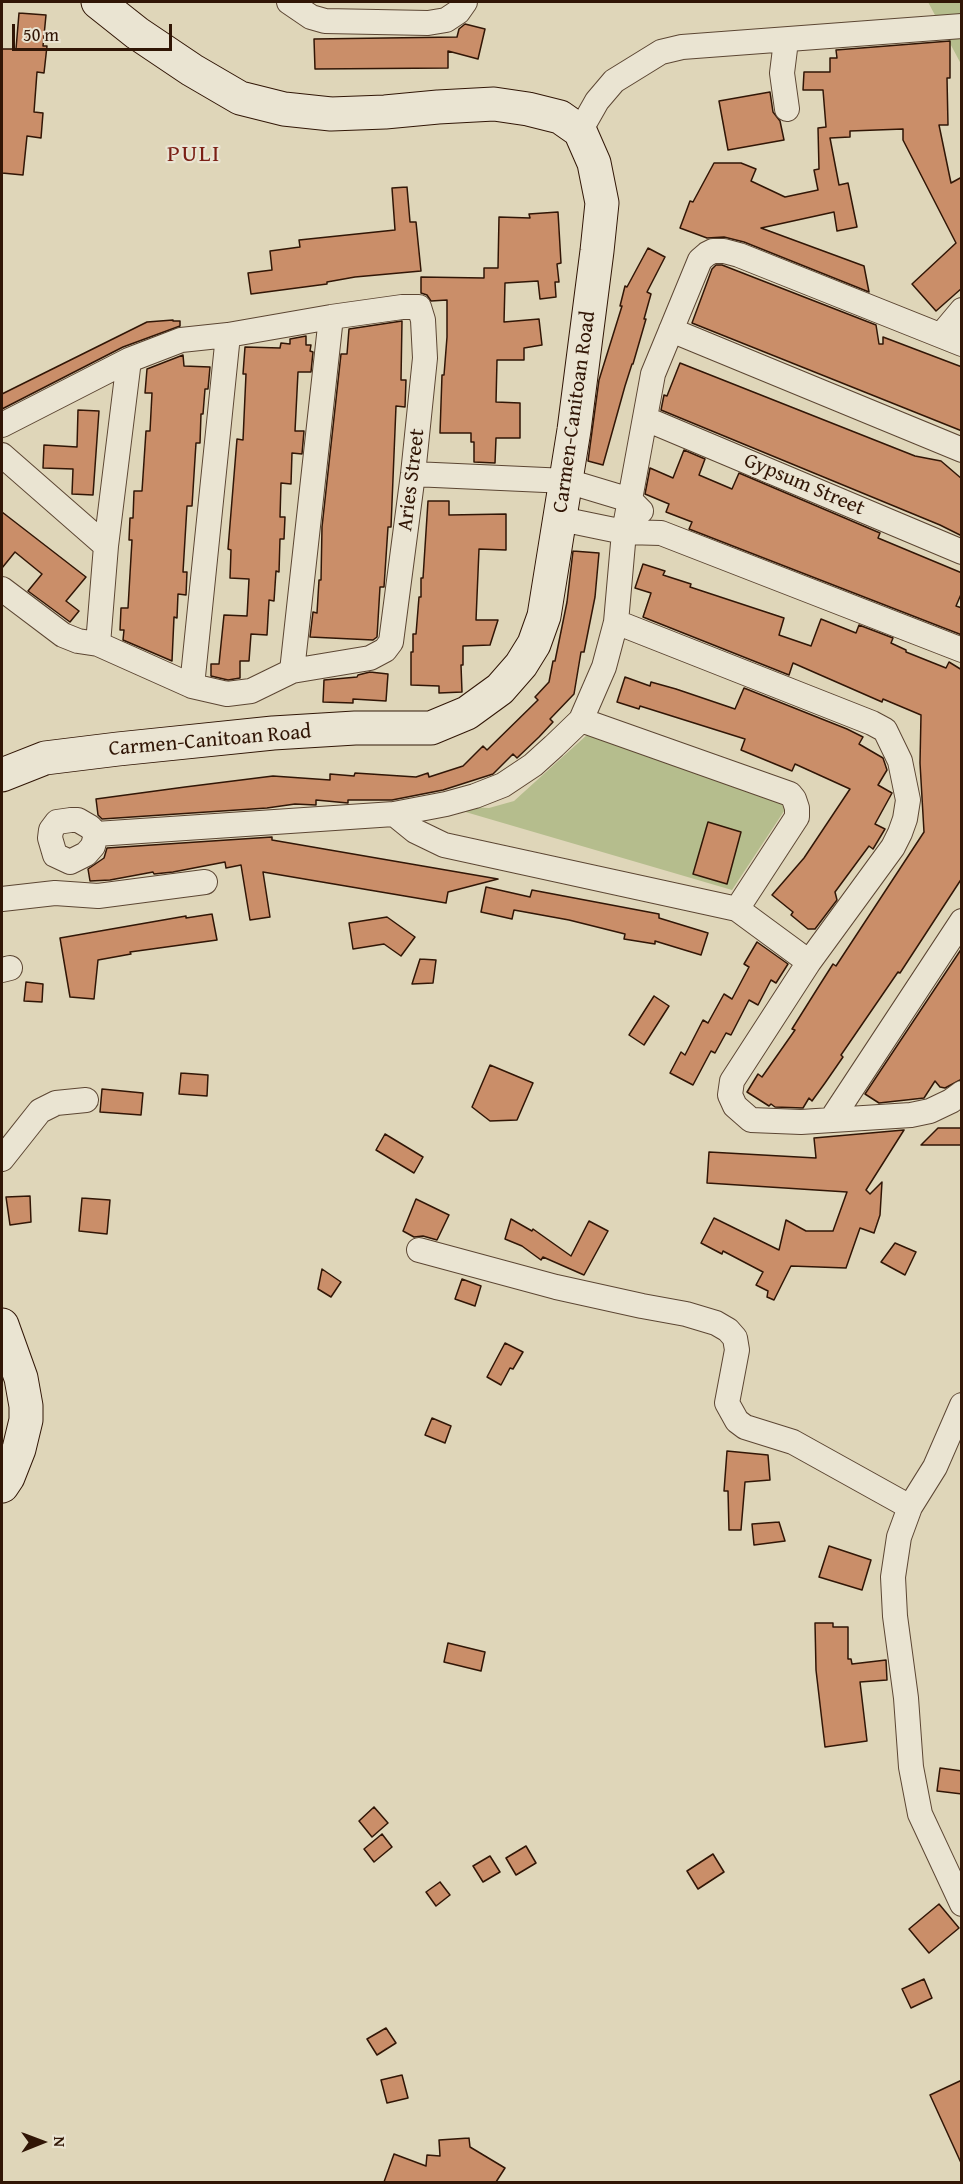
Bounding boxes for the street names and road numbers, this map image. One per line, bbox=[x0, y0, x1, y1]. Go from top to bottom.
street label: Carmen-Canitoan Road bbox=[548, 310, 602, 514]
street label: Aries Street bbox=[393, 427, 431, 533]
street label: Gypsum Street bbox=[740, 448, 868, 522]
street label: Carmen-Canitoan Road bbox=[108, 720, 312, 762]

